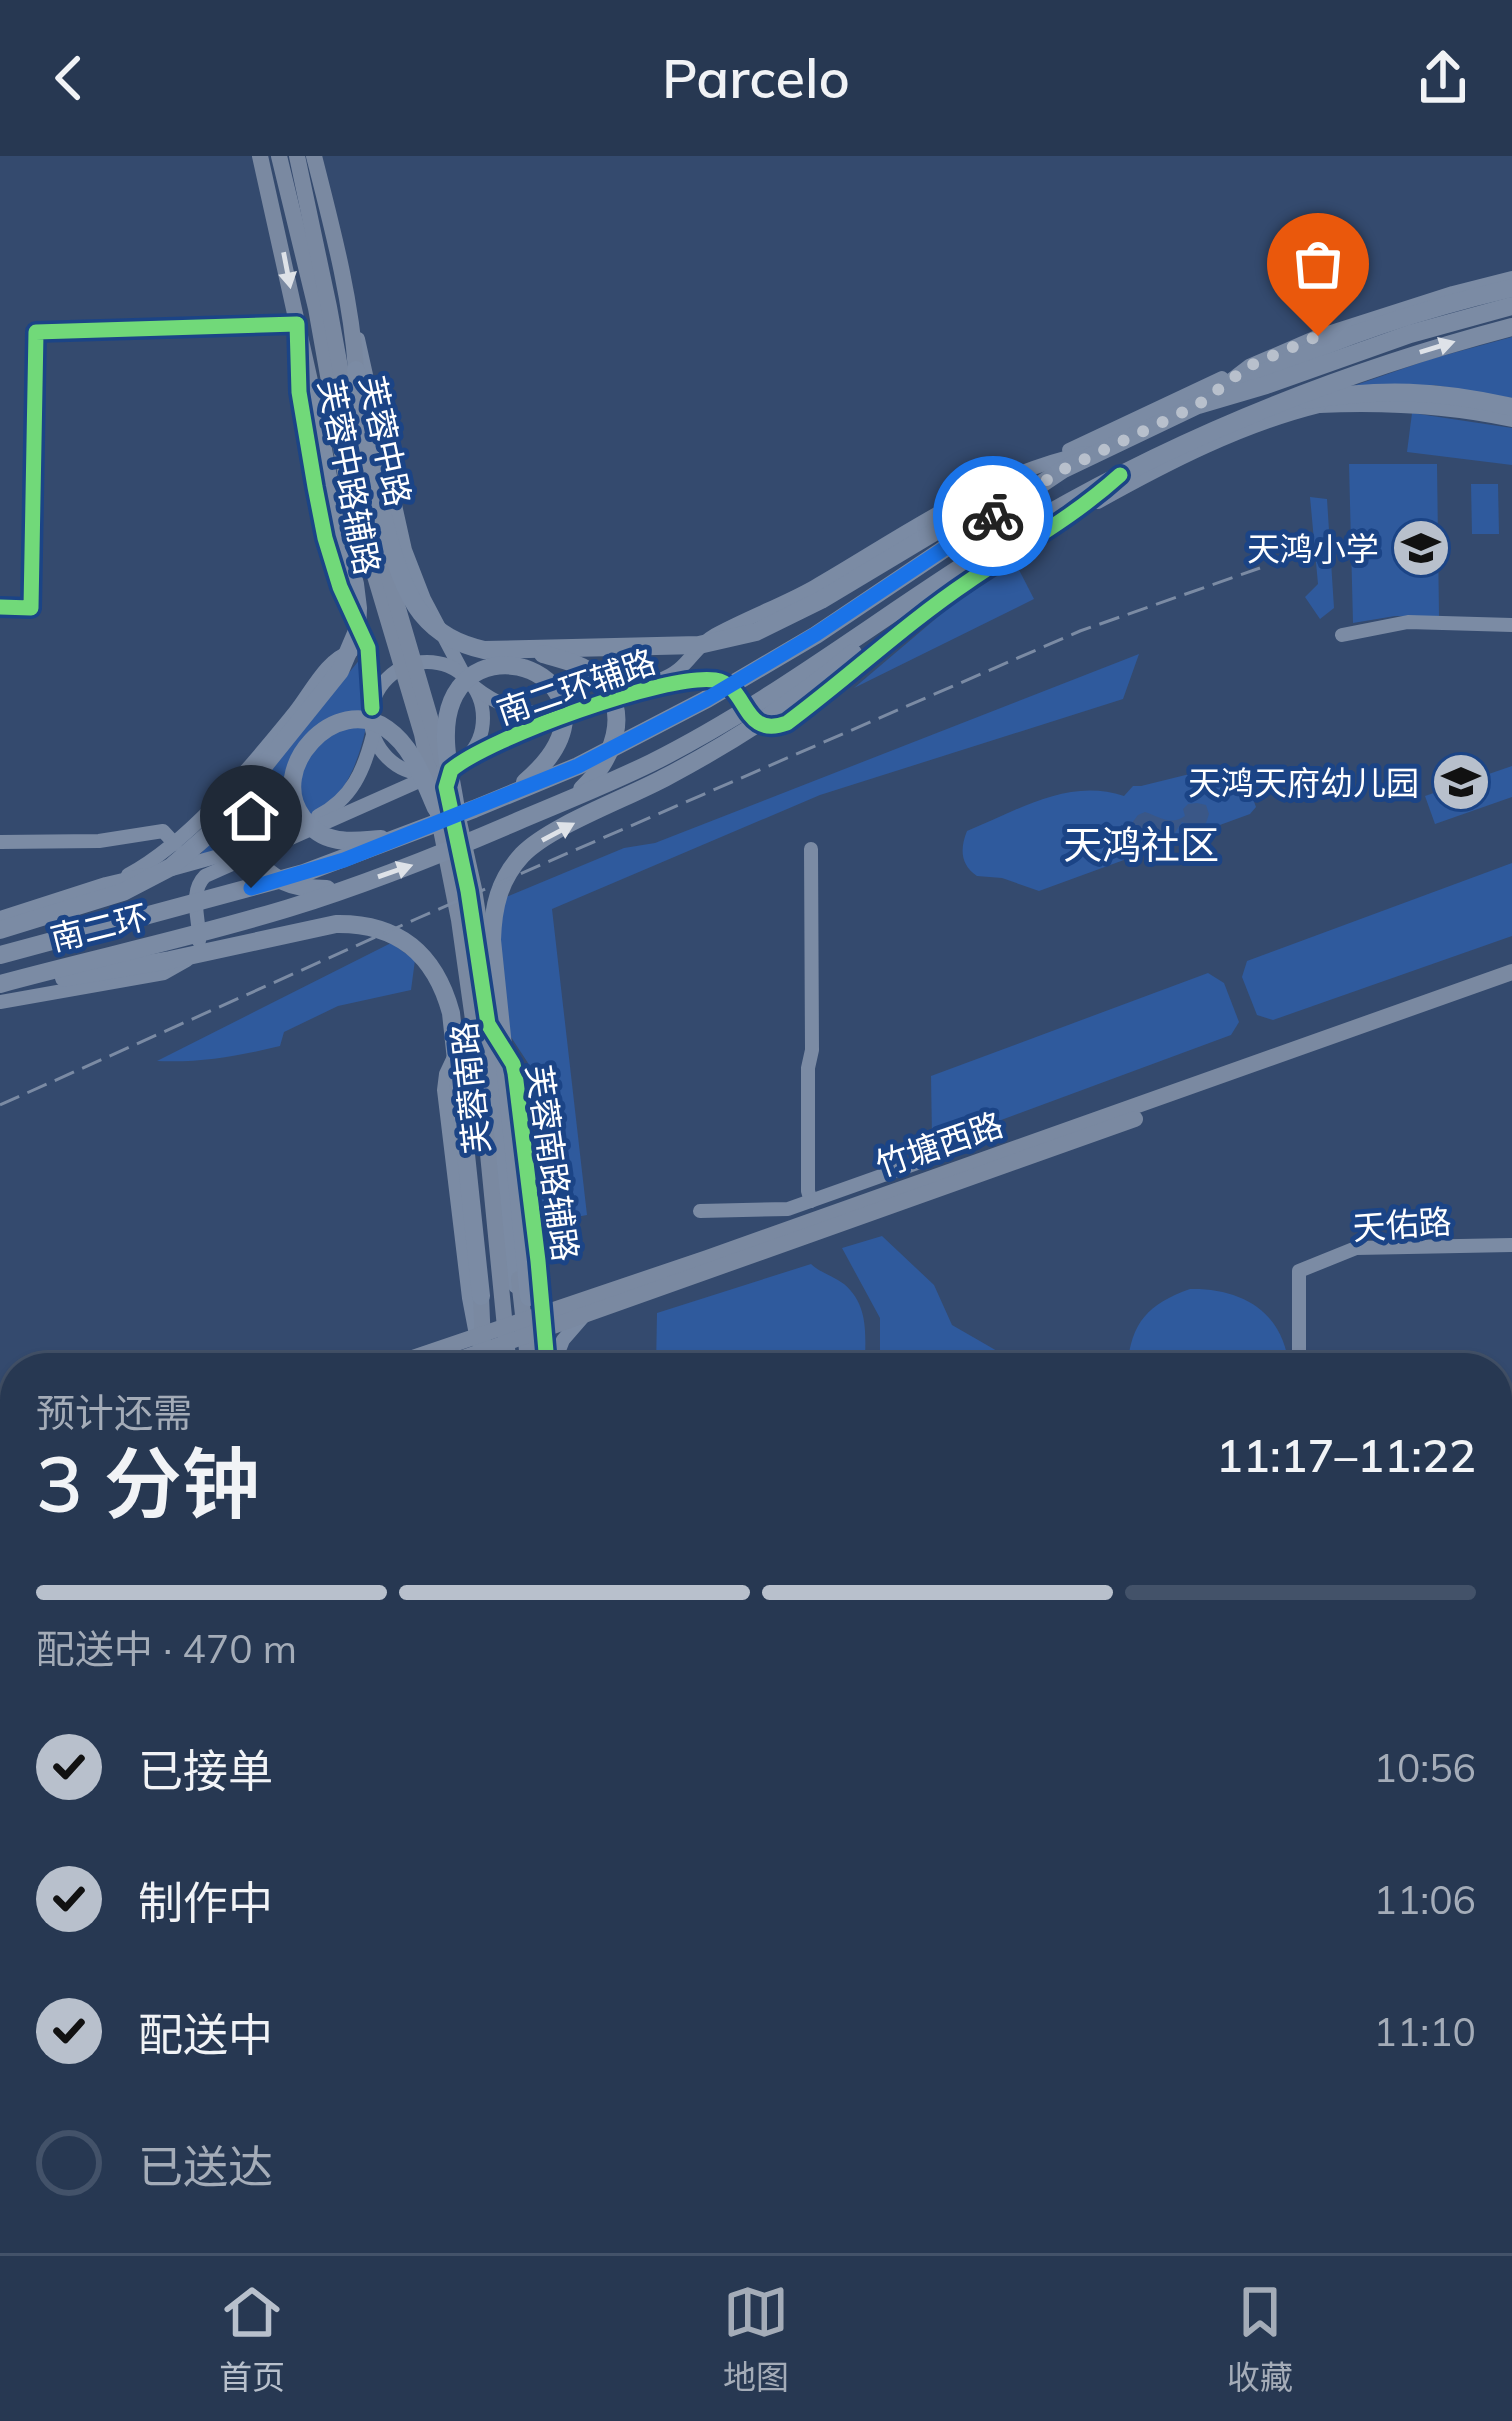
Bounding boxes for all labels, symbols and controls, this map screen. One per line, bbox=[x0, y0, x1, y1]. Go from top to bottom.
text: Parcelo bbox=[662, 44, 850, 112]
icon: back bbox=[36, 45, 102, 111]
icon: share bbox=[1410, 45, 1476, 111]
pin bbox=[1267, 213, 1369, 336]
icon: bag bbox=[1285, 231, 1351, 297]
one-way arrow bbox=[278, 252, 297, 289]
one-way arrow bbox=[1419, 337, 1456, 356]
street label: 芙蓉中路 bbox=[352, 372, 420, 510]
street label: 芙蓉中路辅路 bbox=[311, 376, 389, 578]
courier bbox=[933, 456, 1053, 576]
icon: bike bbox=[960, 483, 1026, 549]
school or university icon: 天鸿小学 bbox=[1390, 517, 1452, 579]
place label: 天鸿小学 bbox=[1247, 528, 1379, 569]
street label: 南二环辅路 bbox=[491, 640, 661, 732]
school or university icon: 天鸿天府幼儿园 bbox=[1430, 751, 1492, 813]
place label: 天鸿天府幼儿园 bbox=[1188, 762, 1419, 803]
pin bbox=[200, 765, 302, 888]
icon: home bbox=[218, 783, 284, 849]
district label: 天鸿社区 bbox=[1063, 820, 1219, 869]
one-way arrow bbox=[540, 822, 575, 842]
one-way arrow bbox=[377, 861, 413, 879]
street label: 南二环 bbox=[46, 895, 152, 959]
street label: 芙蓉南路 bbox=[443, 1020, 497, 1156]
street label: 芙蓉南路辅路 bbox=[519, 1062, 587, 1264]
street label: 竹塘西路 bbox=[870, 1103, 1008, 1185]
street label: 天佑路 bbox=[1351, 1200, 1453, 1248]
text: 预计还需 bbox=[36, 1388, 192, 1437]
text: 11:17–11:22 bbox=[1216, 1427, 1476, 1483]
text: 3 分钟 bbox=[36, 1434, 260, 1532]
text: 配送中 · 470 m bbox=[36, 1624, 297, 1673]
icon: check bbox=[36, 1734, 102, 1800]
text: 已接单 bbox=[138, 1742, 273, 1798]
text: 10:56 bbox=[1374, 1743, 1476, 1792]
icon: check bbox=[36, 1866, 102, 1932]
text: 制作中 bbox=[138, 1874, 273, 1930]
text: 11:06 bbox=[1374, 1875, 1476, 1924]
icon: check bbox=[36, 1998, 102, 2064]
text: 配送中 bbox=[138, 2006, 273, 2062]
text: 11:10 bbox=[1374, 2007, 1476, 2056]
text: 已送达 bbox=[138, 2138, 273, 2194]
tab: 首页 bbox=[219, 2279, 285, 2399]
tab: 地图 bbox=[723, 2279, 789, 2399]
tab: 收藏 bbox=[1227, 2279, 1293, 2399]

